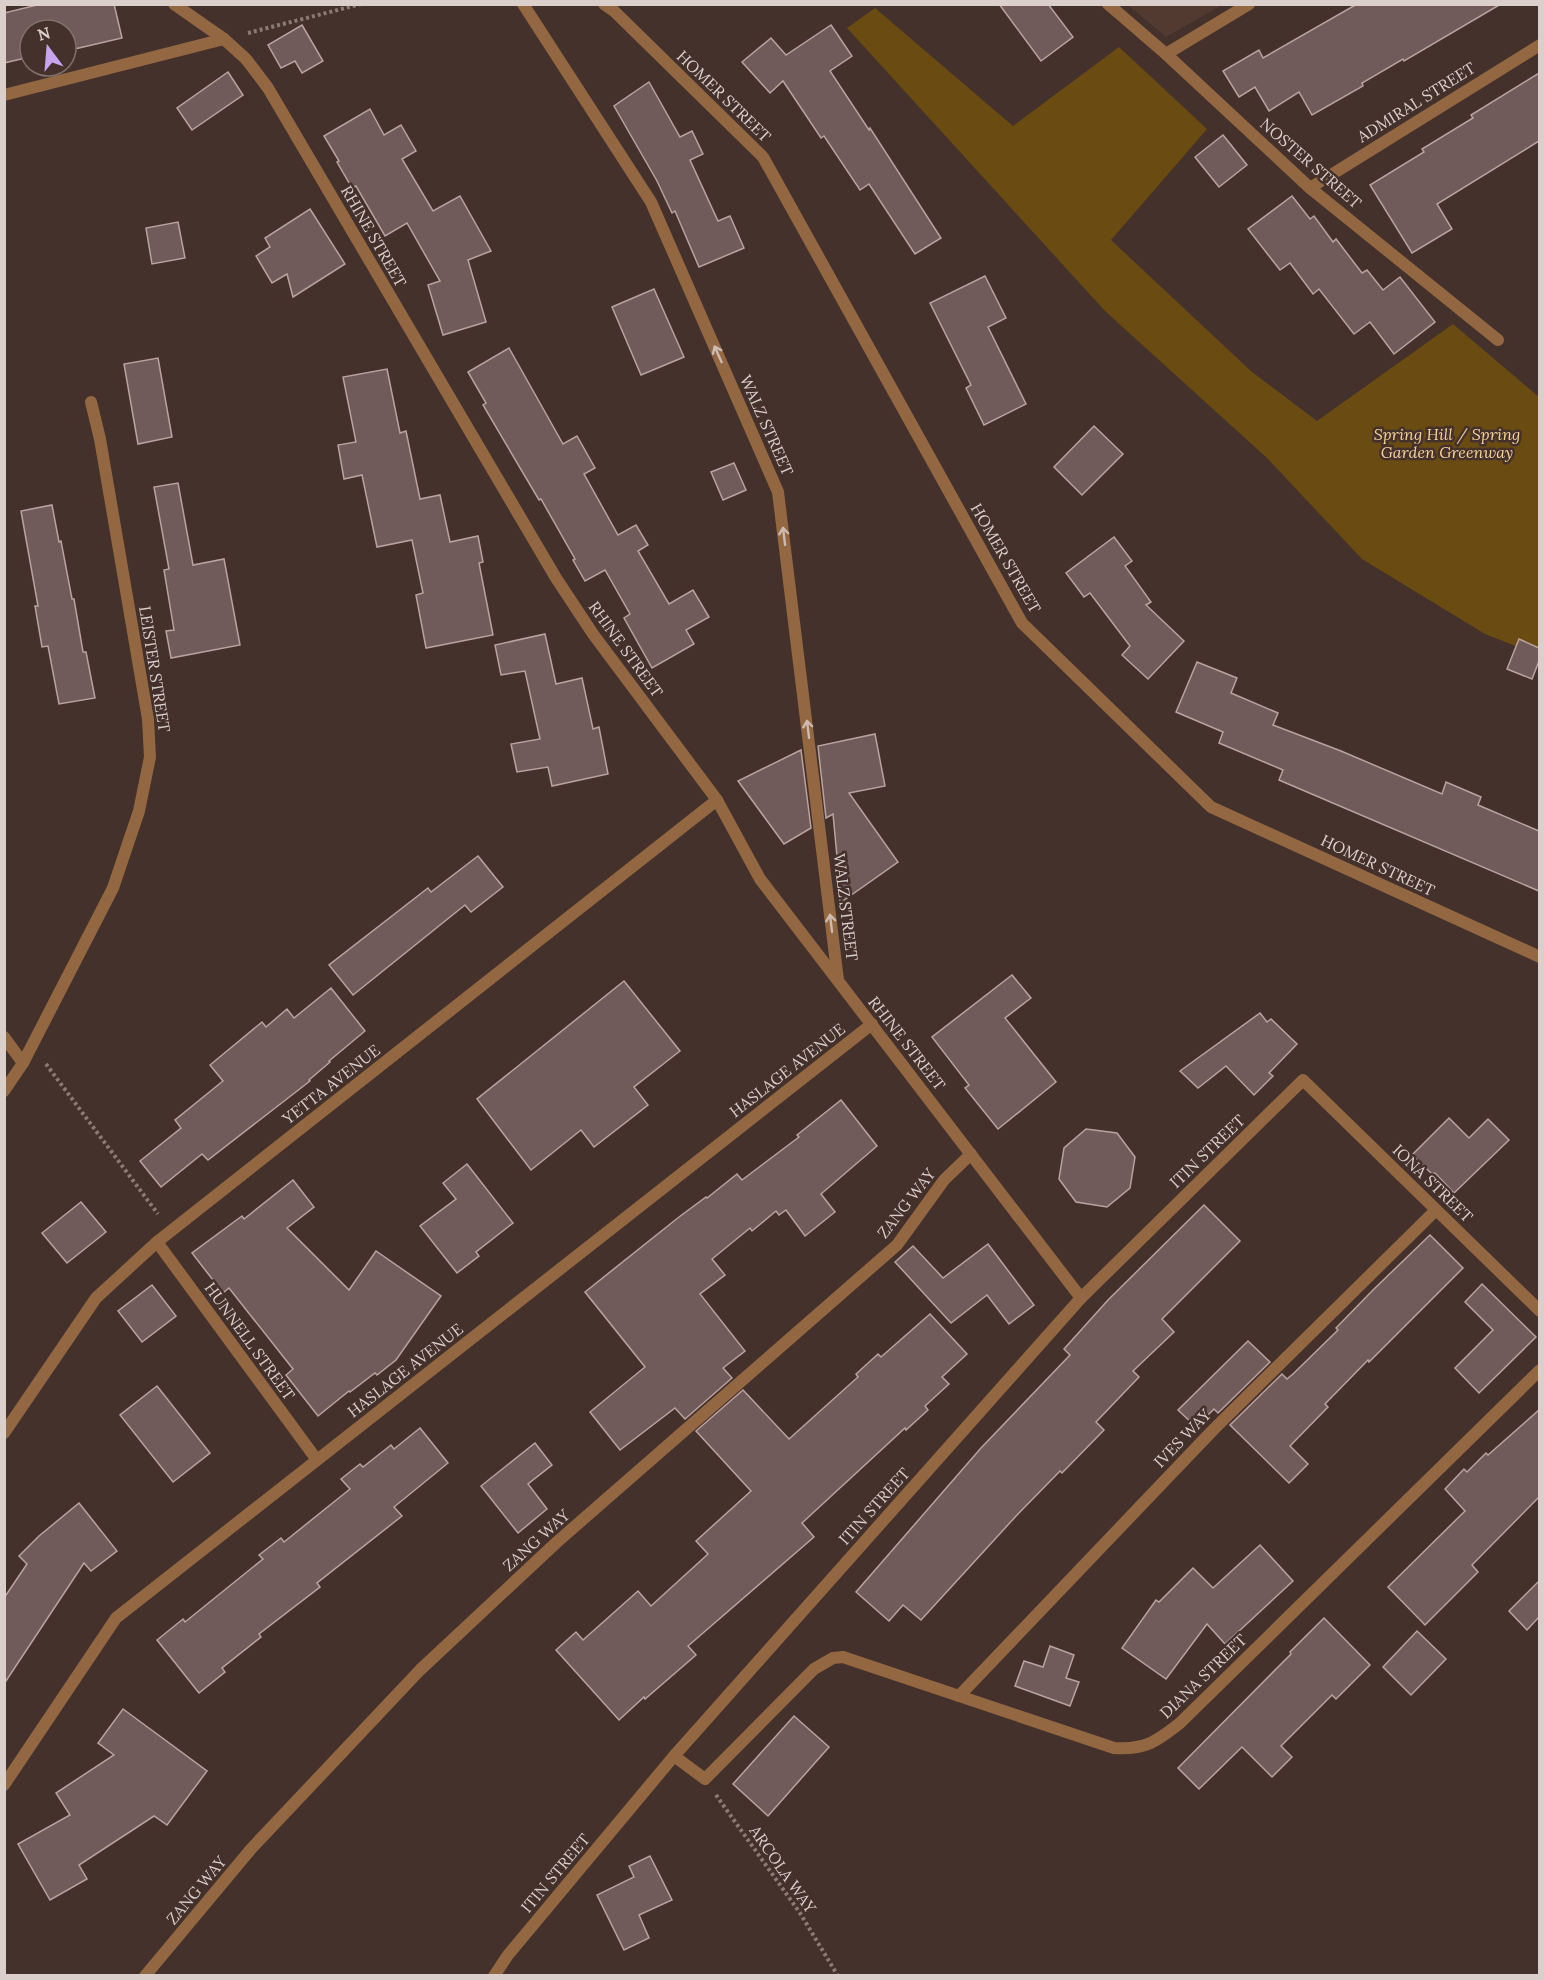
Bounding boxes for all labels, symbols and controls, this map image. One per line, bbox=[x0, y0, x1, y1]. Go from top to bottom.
north arrow bbox=[18, 18, 78, 78]
text: N bbox=[35, 22, 53, 45]
street label: HOMER STREET bbox=[673, 46, 775, 146]
street label: ADMIRAL STREET bbox=[1352, 58, 1479, 147]
street label: NOSTER STREET bbox=[1256, 114, 1366, 212]
street label: RHINE STREET bbox=[337, 182, 411, 290]
one-way arrow bbox=[711, 345, 722, 363]
street label: WALZ STREET bbox=[736, 372, 798, 478]
park label: Spring Hill / Spring Garden Greenway bbox=[1374, 424, 1520, 462]
street label: HOMER STREET bbox=[966, 500, 1046, 616]
one-way arrow bbox=[778, 527, 789, 546]
street label: RHINE STREET bbox=[584, 597, 668, 701]
street label: LEISTER STREET bbox=[135, 604, 175, 734]
one-way arrow bbox=[802, 720, 813, 740]
street label: HOMER STREET bbox=[1318, 830, 1438, 900]
street label: WALZ STREET bbox=[829, 852, 863, 962]
one-way arrow bbox=[826, 914, 837, 933]
street label: RHINE STREET bbox=[864, 992, 950, 1094]
street label: HASLAGE AVENUE bbox=[725, 1019, 849, 1121]
street label: YETTA AVENUE bbox=[277, 1040, 384, 1129]
street label: ITIN STREET bbox=[1165, 1110, 1249, 1192]
street label: IONA STREET bbox=[1389, 1140, 1477, 1226]
street label: ZANG WAY bbox=[873, 1163, 940, 1242]
street label: HUNNELL STREET bbox=[200, 1278, 300, 1404]
street label: HASLAGE AVENUE bbox=[343, 1319, 467, 1421]
street label: IVES WAY bbox=[1149, 1404, 1215, 1472]
street label: ITIN STREET bbox=[834, 1463, 914, 1549]
street label: ZANG WAY bbox=[498, 1504, 574, 1575]
street label: DIANA STREET bbox=[1155, 1630, 1251, 1722]
street label: ARCOLA WAY bbox=[745, 1821, 821, 1917]
street label: ITIN STREET bbox=[516, 1829, 594, 1917]
street label: ZANG WAY bbox=[162, 1851, 231, 1928]

